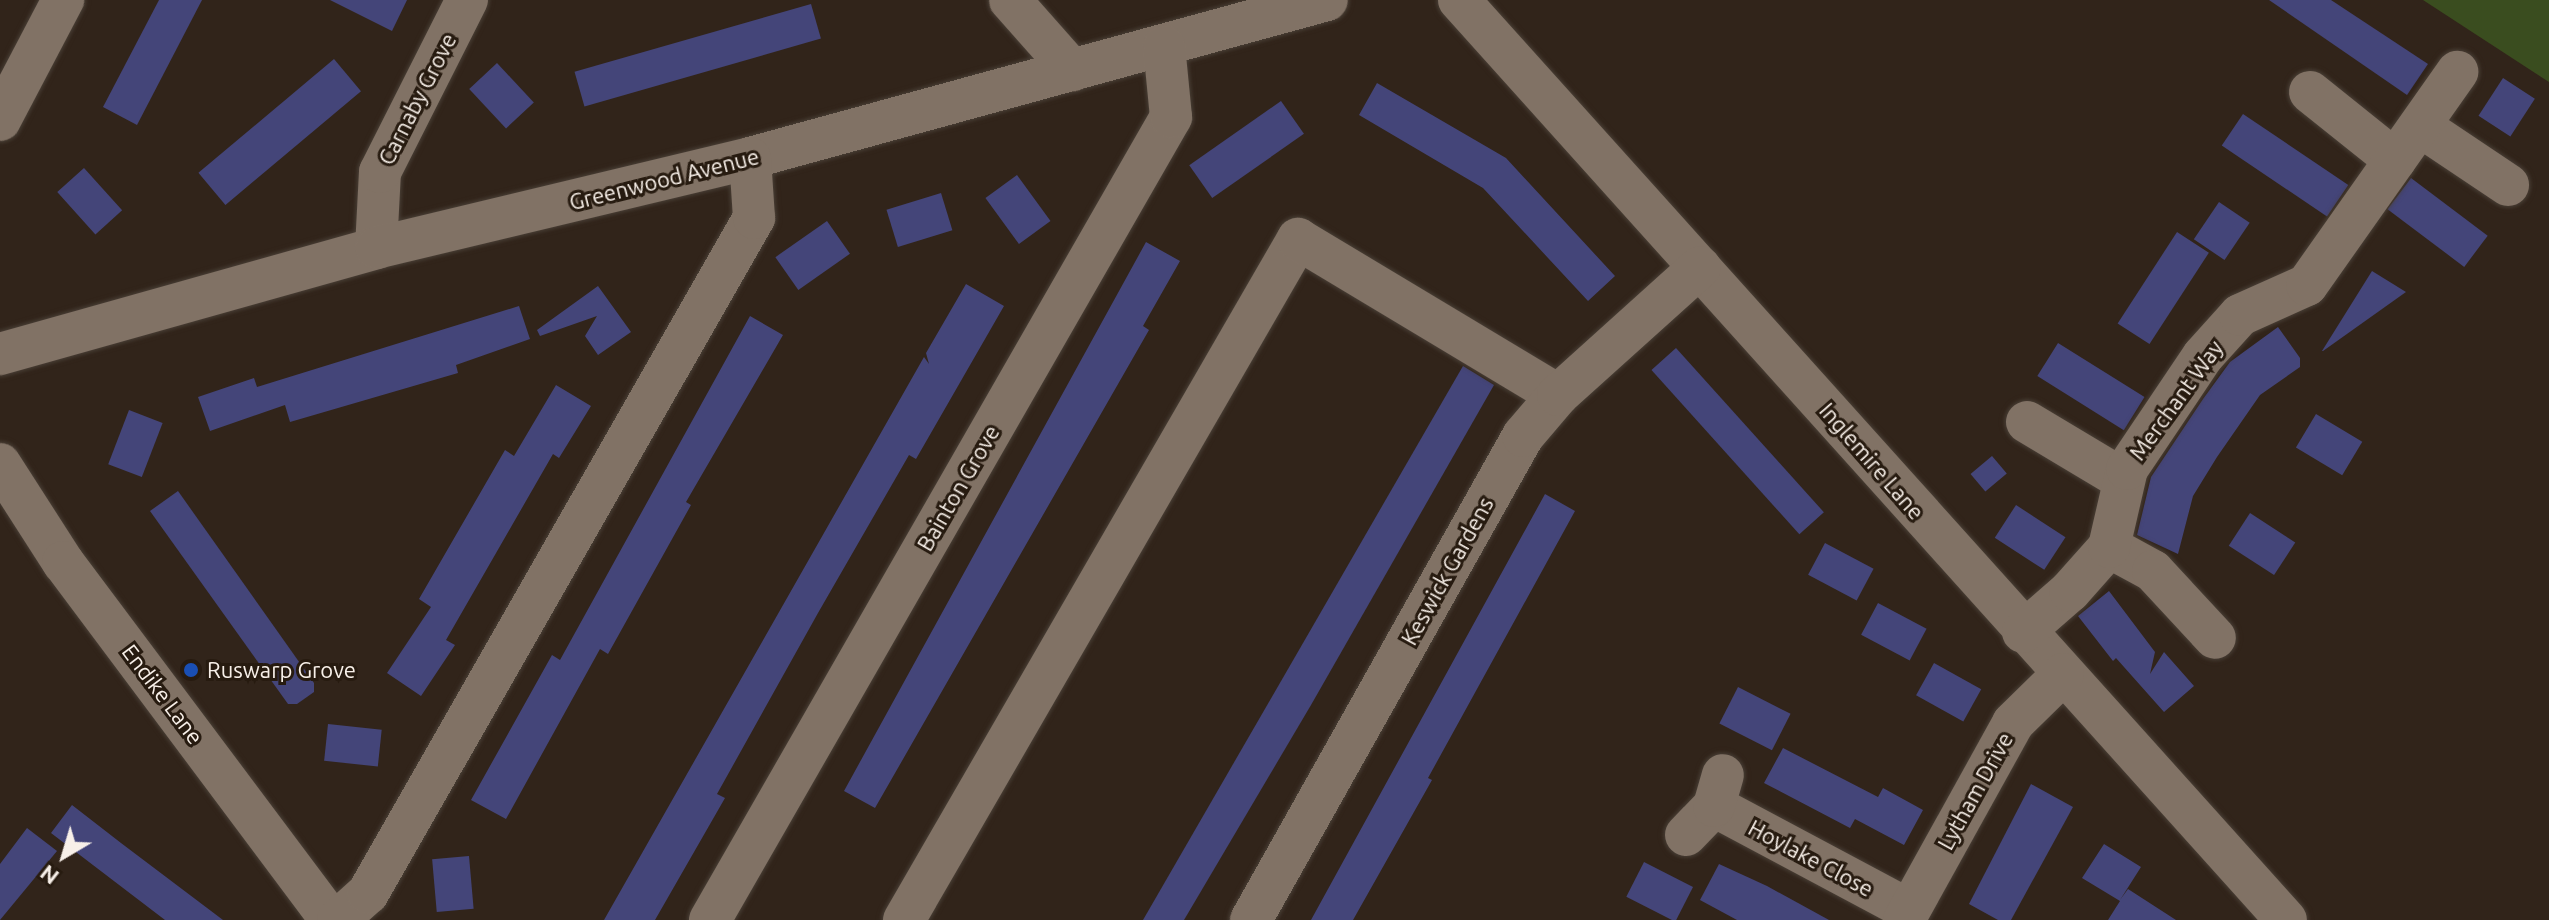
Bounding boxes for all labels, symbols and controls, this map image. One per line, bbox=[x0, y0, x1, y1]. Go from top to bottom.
street label: Carnaby Grove bbox=[373, 29, 461, 169]
street label: Greenwood Avenue bbox=[566, 143, 762, 215]
street label: Merchant Way bbox=[2124, 335, 2228, 465]
street label: Inglemire Lane bbox=[1814, 397, 1930, 525]
street label: Bainton Grove bbox=[911, 420, 1005, 556]
street label: Keswick Gardens bbox=[1395, 492, 1499, 650]
street label: Endike Lane bbox=[117, 639, 209, 749]
place label: Ruswarp Grove bbox=[207, 657, 356, 683]
marker: Ruswarp Grove bbox=[182, 661, 200, 679]
street label: Lytham Drive bbox=[1932, 728, 2018, 854]
street label: Hoylake Close bbox=[1744, 814, 1878, 902]
north arrow bbox=[24, 816, 104, 896]
text: N bbox=[35, 860, 63, 890]

